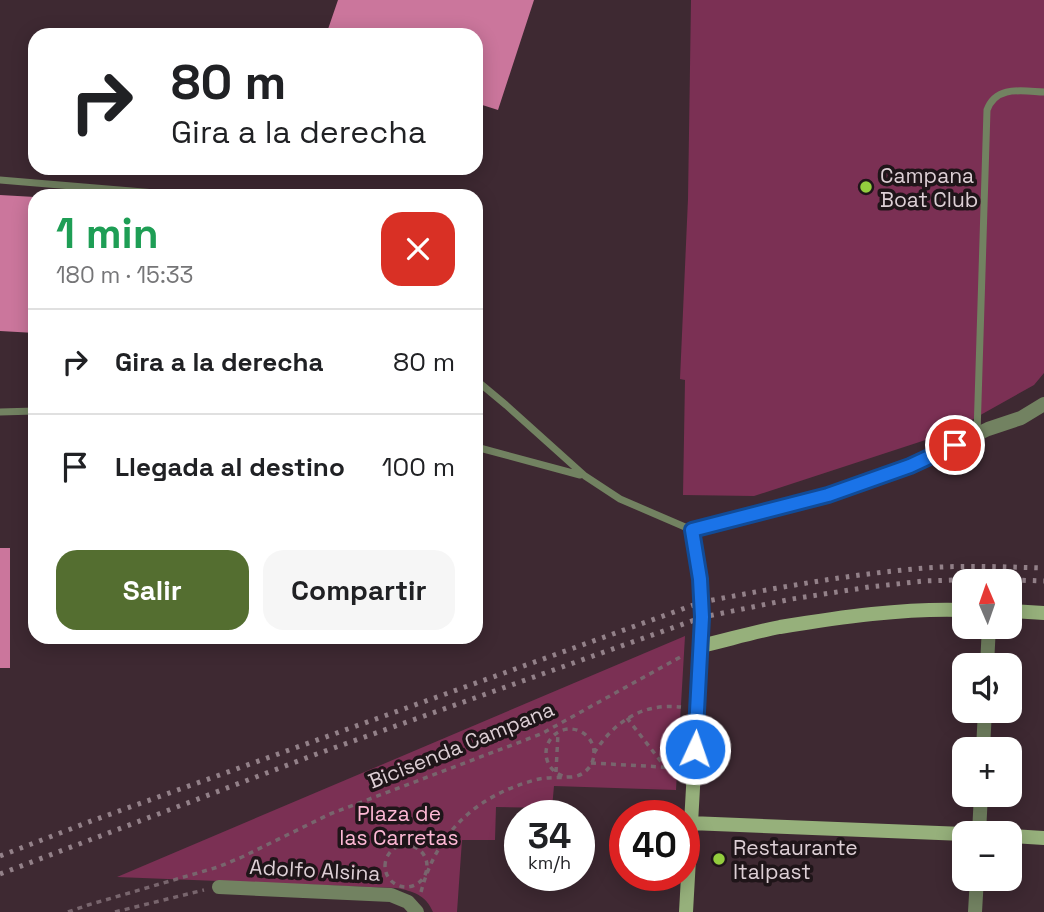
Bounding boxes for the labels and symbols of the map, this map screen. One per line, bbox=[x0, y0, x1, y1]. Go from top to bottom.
place label: Campana Boat Club bbox=[880, 162, 978, 213]
marker: Campana Boat Club bbox=[858, 179, 874, 195]
pin bbox=[925, 415, 985, 475]
north arrow bbox=[952, 569, 1022, 639]
street label: Bicisenda Campana bbox=[364, 695, 558, 795]
position arrow bbox=[658, 712, 732, 786]
park label: Plaza de las Carretas bbox=[339, 800, 459, 851]
speed limit sign: 40 bbox=[609, 800, 700, 891]
place label: Restaurante Italpast bbox=[733, 834, 858, 885]
marker: Restaurante Italpast bbox=[711, 851, 727, 867]
street label: Adolfo Alsina bbox=[249, 853, 381, 887]

